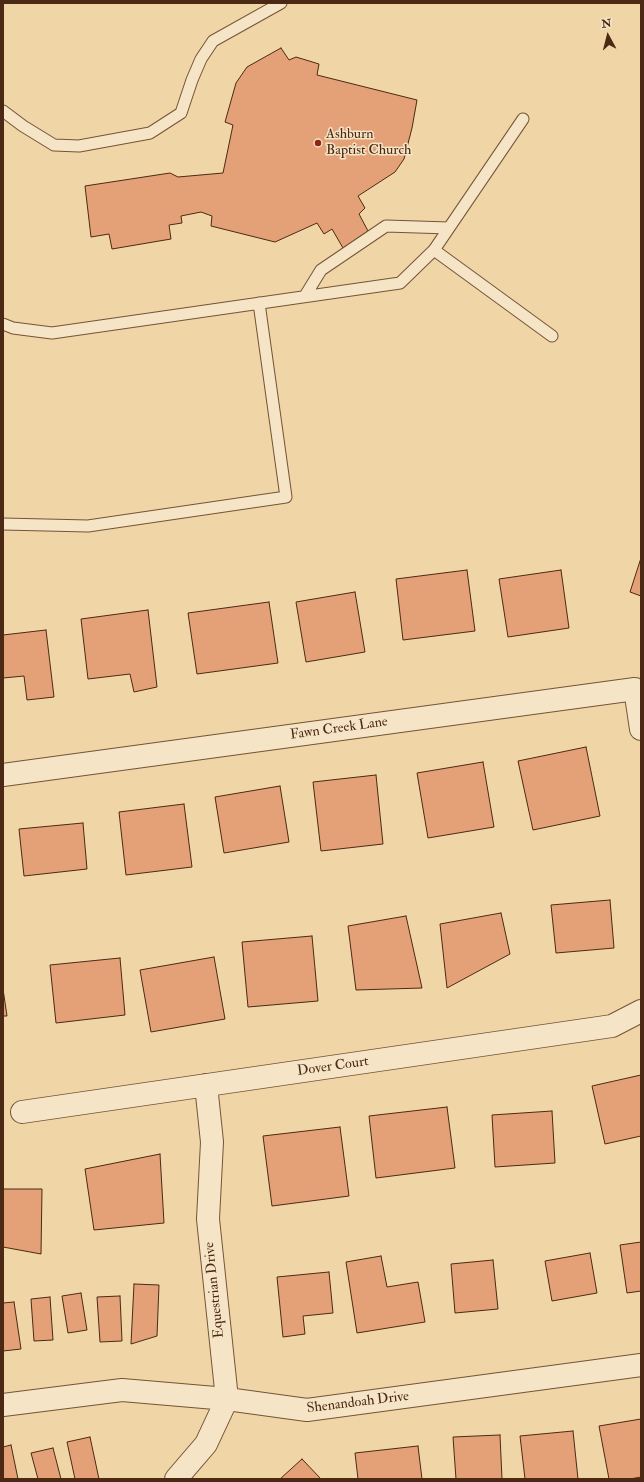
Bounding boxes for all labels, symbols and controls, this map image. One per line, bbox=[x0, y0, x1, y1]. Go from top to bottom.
north arrow bbox=[588, 16, 628, 56]
text: N bbox=[601, 17, 612, 31]
place label: Ashburn Baptist Church bbox=[326, 127, 411, 160]
marker: Ashburn Baptist Church bbox=[313, 138, 323, 148]
street label: Fawn Creek Lane bbox=[289, 714, 389, 744]
street label: Dover Court bbox=[296, 1054, 370, 1080]
street label: Equestrian Drive bbox=[202, 1241, 228, 1339]
street label: Shenandoah Drive bbox=[306, 1388, 410, 1418]

